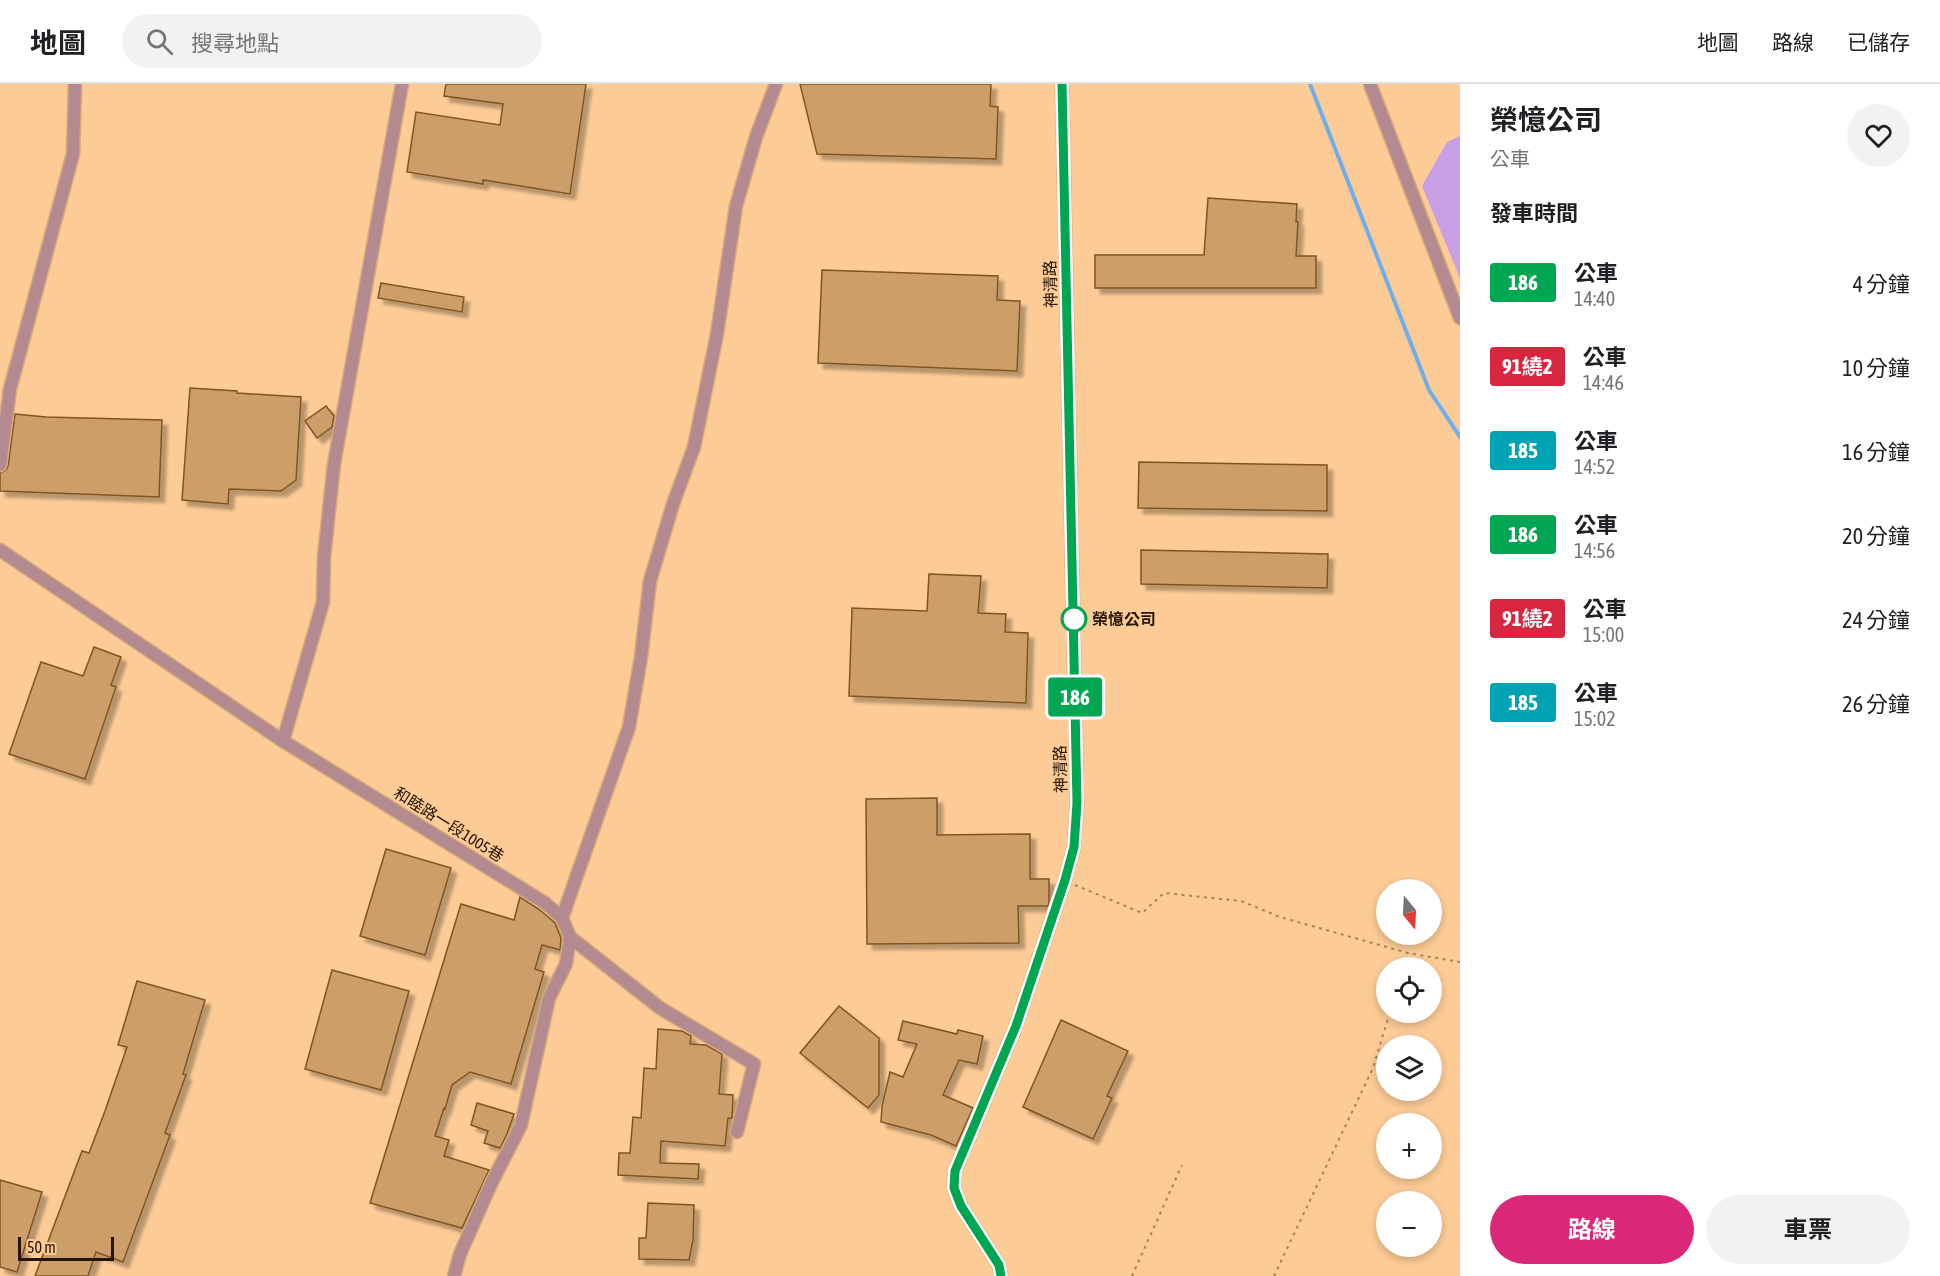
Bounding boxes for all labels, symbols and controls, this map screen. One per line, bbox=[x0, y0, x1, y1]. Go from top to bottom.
search box bbox=[122, 14, 542, 68]
icon: search bbox=[143, 25, 176, 58]
text: 地圖 bbox=[30, 27, 86, 59]
text: 搜尋地點 bbox=[191, 30, 279, 56]
text: 地圖 bbox=[1697, 30, 1739, 54]
text: 路線 bbox=[1772, 30, 1814, 54]
text: 已儲存 bbox=[1847, 30, 1910, 54]
text: 榮憶公司 bbox=[1490, 104, 1602, 136]
button: heart bbox=[1847, 104, 1910, 167]
text: 公車 bbox=[1490, 147, 1530, 170]
text: 發車時間 bbox=[1490, 200, 1578, 226]
street label: 神清路 bbox=[1041, 260, 1059, 308]
text: 公車 bbox=[1574, 260, 1618, 286]
text: 186 bbox=[1508, 270, 1538, 294]
text: 4 分鐘 bbox=[1853, 271, 1910, 297]
text: 14:40 bbox=[1574, 287, 1615, 310]
text: 公車 bbox=[1583, 344, 1627, 370]
text: 91繞2 bbox=[1502, 354, 1553, 378]
text: 10 分鐘 bbox=[1842, 355, 1910, 381]
text: 14:46 bbox=[1583, 371, 1624, 394]
text: 公車 bbox=[1574, 428, 1618, 454]
text: 185 bbox=[1508, 438, 1538, 462]
text: 16 分鐘 bbox=[1842, 439, 1910, 465]
text: 14:52 bbox=[1574, 455, 1615, 478]
text: 公車 bbox=[1574, 512, 1618, 538]
text: 186 bbox=[1508, 522, 1538, 546]
text: 20 分鐘 bbox=[1842, 523, 1910, 549]
text: 14:56 bbox=[1574, 539, 1615, 562]
text: 公車 bbox=[1583, 596, 1627, 622]
marker: 榮憶公司 bbox=[1061, 606, 1087, 632]
text: 91繞2 bbox=[1502, 606, 1553, 630]
text: 24 分鐘 bbox=[1842, 607, 1910, 633]
place label: 榮憶公司 bbox=[1092, 610, 1156, 628]
text: 15:00 bbox=[1583, 623, 1624, 646]
line badge: 186 bbox=[1040, 678, 1110, 716]
text: 公車 bbox=[1574, 680, 1618, 706]
text: 186 bbox=[1060, 685, 1090, 709]
text: 185 bbox=[1508, 690, 1538, 714]
text: 26 分鐘 bbox=[1842, 691, 1910, 717]
text: 15:02 bbox=[1574, 707, 1616, 730]
street label: 神清路 bbox=[1051, 745, 1069, 793]
street label: 和睦路一段1005巷 bbox=[391, 783, 507, 865]
north arrow bbox=[1376, 879, 1442, 945]
map controls bbox=[1376, 879, 1442, 1257]
button: locate bbox=[1376, 957, 1442, 1023]
button: layers bbox=[1376, 1035, 1442, 1101]
button: + bbox=[1376, 1113, 1442, 1179]
button: − bbox=[1376, 1191, 1442, 1257]
button: 路線 bbox=[1490, 1195, 1694, 1264]
button: 車票 bbox=[1706, 1195, 1910, 1264]
scale bar bbox=[18, 1234, 114, 1262]
text: 50 m bbox=[27, 1238, 56, 1256]

